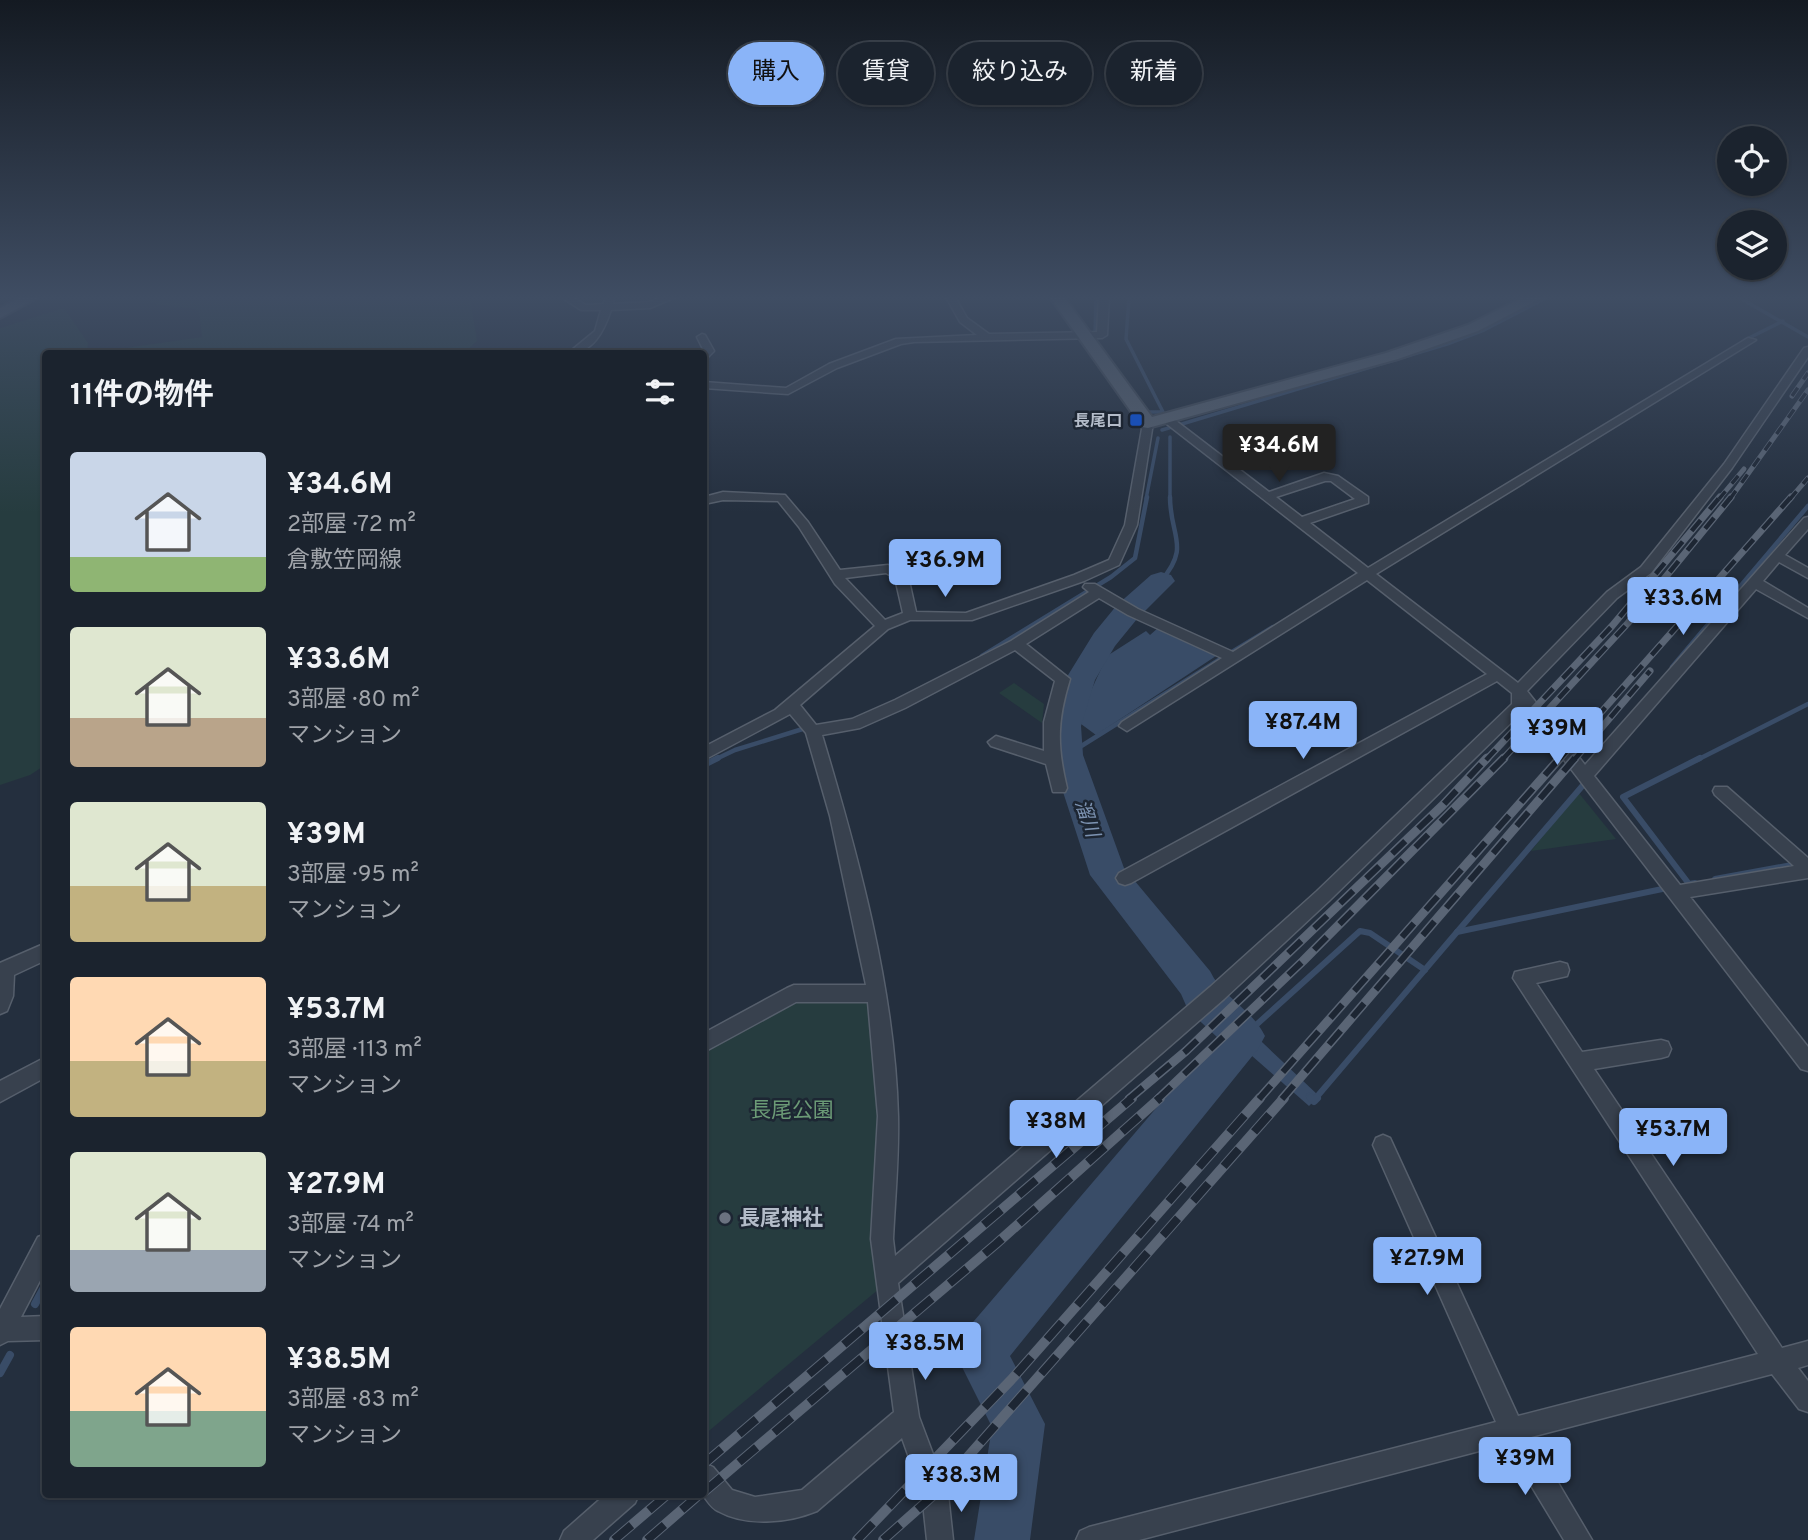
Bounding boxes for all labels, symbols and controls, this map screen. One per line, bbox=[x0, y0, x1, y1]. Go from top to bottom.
chip: 購入 bbox=[728, 42, 824, 105]
chip: 賃貸 bbox=[838, 42, 934, 105]
chip: 絞り込み bbox=[948, 42, 1092, 105]
chip: 新着 bbox=[1106, 42, 1202, 105]
map controls bbox=[1717, 126, 1787, 280]
button: locate bbox=[1717, 126, 1787, 196]
button: layers bbox=[1717, 210, 1787, 280]
icon: filters bbox=[641, 373, 679, 411]
text: 11件の物件 bbox=[70, 378, 214, 415]
place label: 長尾口 bbox=[1074, 412, 1122, 432]
marker: 長尾口 bbox=[1128, 412, 1144, 428]
pin: ¥34.6M bbox=[1222, 424, 1336, 484]
text: ¥34.6M bbox=[1239, 432, 1319, 461]
text: ¥34.6M bbox=[287, 467, 392, 504]
icon: home bbox=[126, 480, 210, 564]
text: 2部屋 · 72 m² bbox=[287, 511, 416, 540]
pin: ¥36.9M bbox=[888, 540, 1002, 599]
text: 倉敷笠岡線 bbox=[287, 547, 402, 576]
text: ¥36.9M bbox=[905, 547, 985, 576]
pin: ¥33.6M bbox=[1626, 578, 1740, 637]
text: ¥33.6M bbox=[1643, 585, 1723, 614]
text: ¥33.6M bbox=[287, 642, 391, 679]
icon: home bbox=[126, 655, 210, 739]
text: 3部屋 · 80 m² bbox=[287, 686, 419, 715]
pin: ¥87.4M bbox=[1246, 702, 1360, 761]
pin: ¥39M bbox=[1516, 708, 1598, 767]
text: ¥87.4M bbox=[1265, 709, 1341, 738]
text: ¥39M bbox=[1527, 715, 1587, 744]
text: マンション bbox=[287, 722, 402, 751]
water label: 溜川 bbox=[1069, 797, 1104, 842]
text: ¥39M bbox=[287, 817, 366, 854]
icon: home bbox=[126, 830, 210, 914]
text: 3部屋 · 95 m² bbox=[287, 861, 419, 890]
text: マンション bbox=[287, 897, 402, 926]
text: ¥53.7M bbox=[287, 992, 386, 1029]
icon: home bbox=[126, 1005, 210, 1089]
text: 3部屋 · 113 m² bbox=[287, 1036, 422, 1065]
text: マンション bbox=[287, 1072, 402, 1101]
park label: 長尾公園 bbox=[750, 1098, 834, 1125]
pin: ¥38M bbox=[1015, 1100, 1097, 1160]
text: ¥38M bbox=[1026, 1108, 1086, 1137]
pin: ¥53.7M bbox=[1616, 1108, 1730, 1168]
text: ¥53.7M bbox=[1635, 1116, 1711, 1145]
text: ¥27.9M bbox=[287, 1167, 386, 1204]
icon: home bbox=[126, 1180, 210, 1264]
place label: 長尾神社 bbox=[739, 1206, 823, 1233]
marker: 長尾神社 bbox=[717, 1210, 733, 1226]
text: 3部屋 · 74 m² bbox=[287, 1211, 414, 1240]
pin: ¥27.9M bbox=[1370, 1238, 1484, 1297]
text: ¥27.9M bbox=[1389, 1245, 1465, 1274]
text: マンション bbox=[287, 1247, 402, 1276]
pin: ¥38.5M bbox=[868, 1322, 982, 1382]
text: ¥38.5M bbox=[885, 1330, 965, 1359]
text: ¥38.5M bbox=[287, 1342, 391, 1379]
icon: home bbox=[126, 1355, 210, 1439]
text: 3部屋 · 83 m² bbox=[287, 1386, 419, 1415]
text: マンション bbox=[287, 1422, 402, 1451]
pin: ¥39M bbox=[1484, 1438, 1566, 1497]
text: ¥39M bbox=[1495, 1445, 1555, 1474]
pin: ¥38.3M bbox=[904, 1454, 1018, 1514]
text: ¥38.3M bbox=[921, 1462, 1001, 1491]

